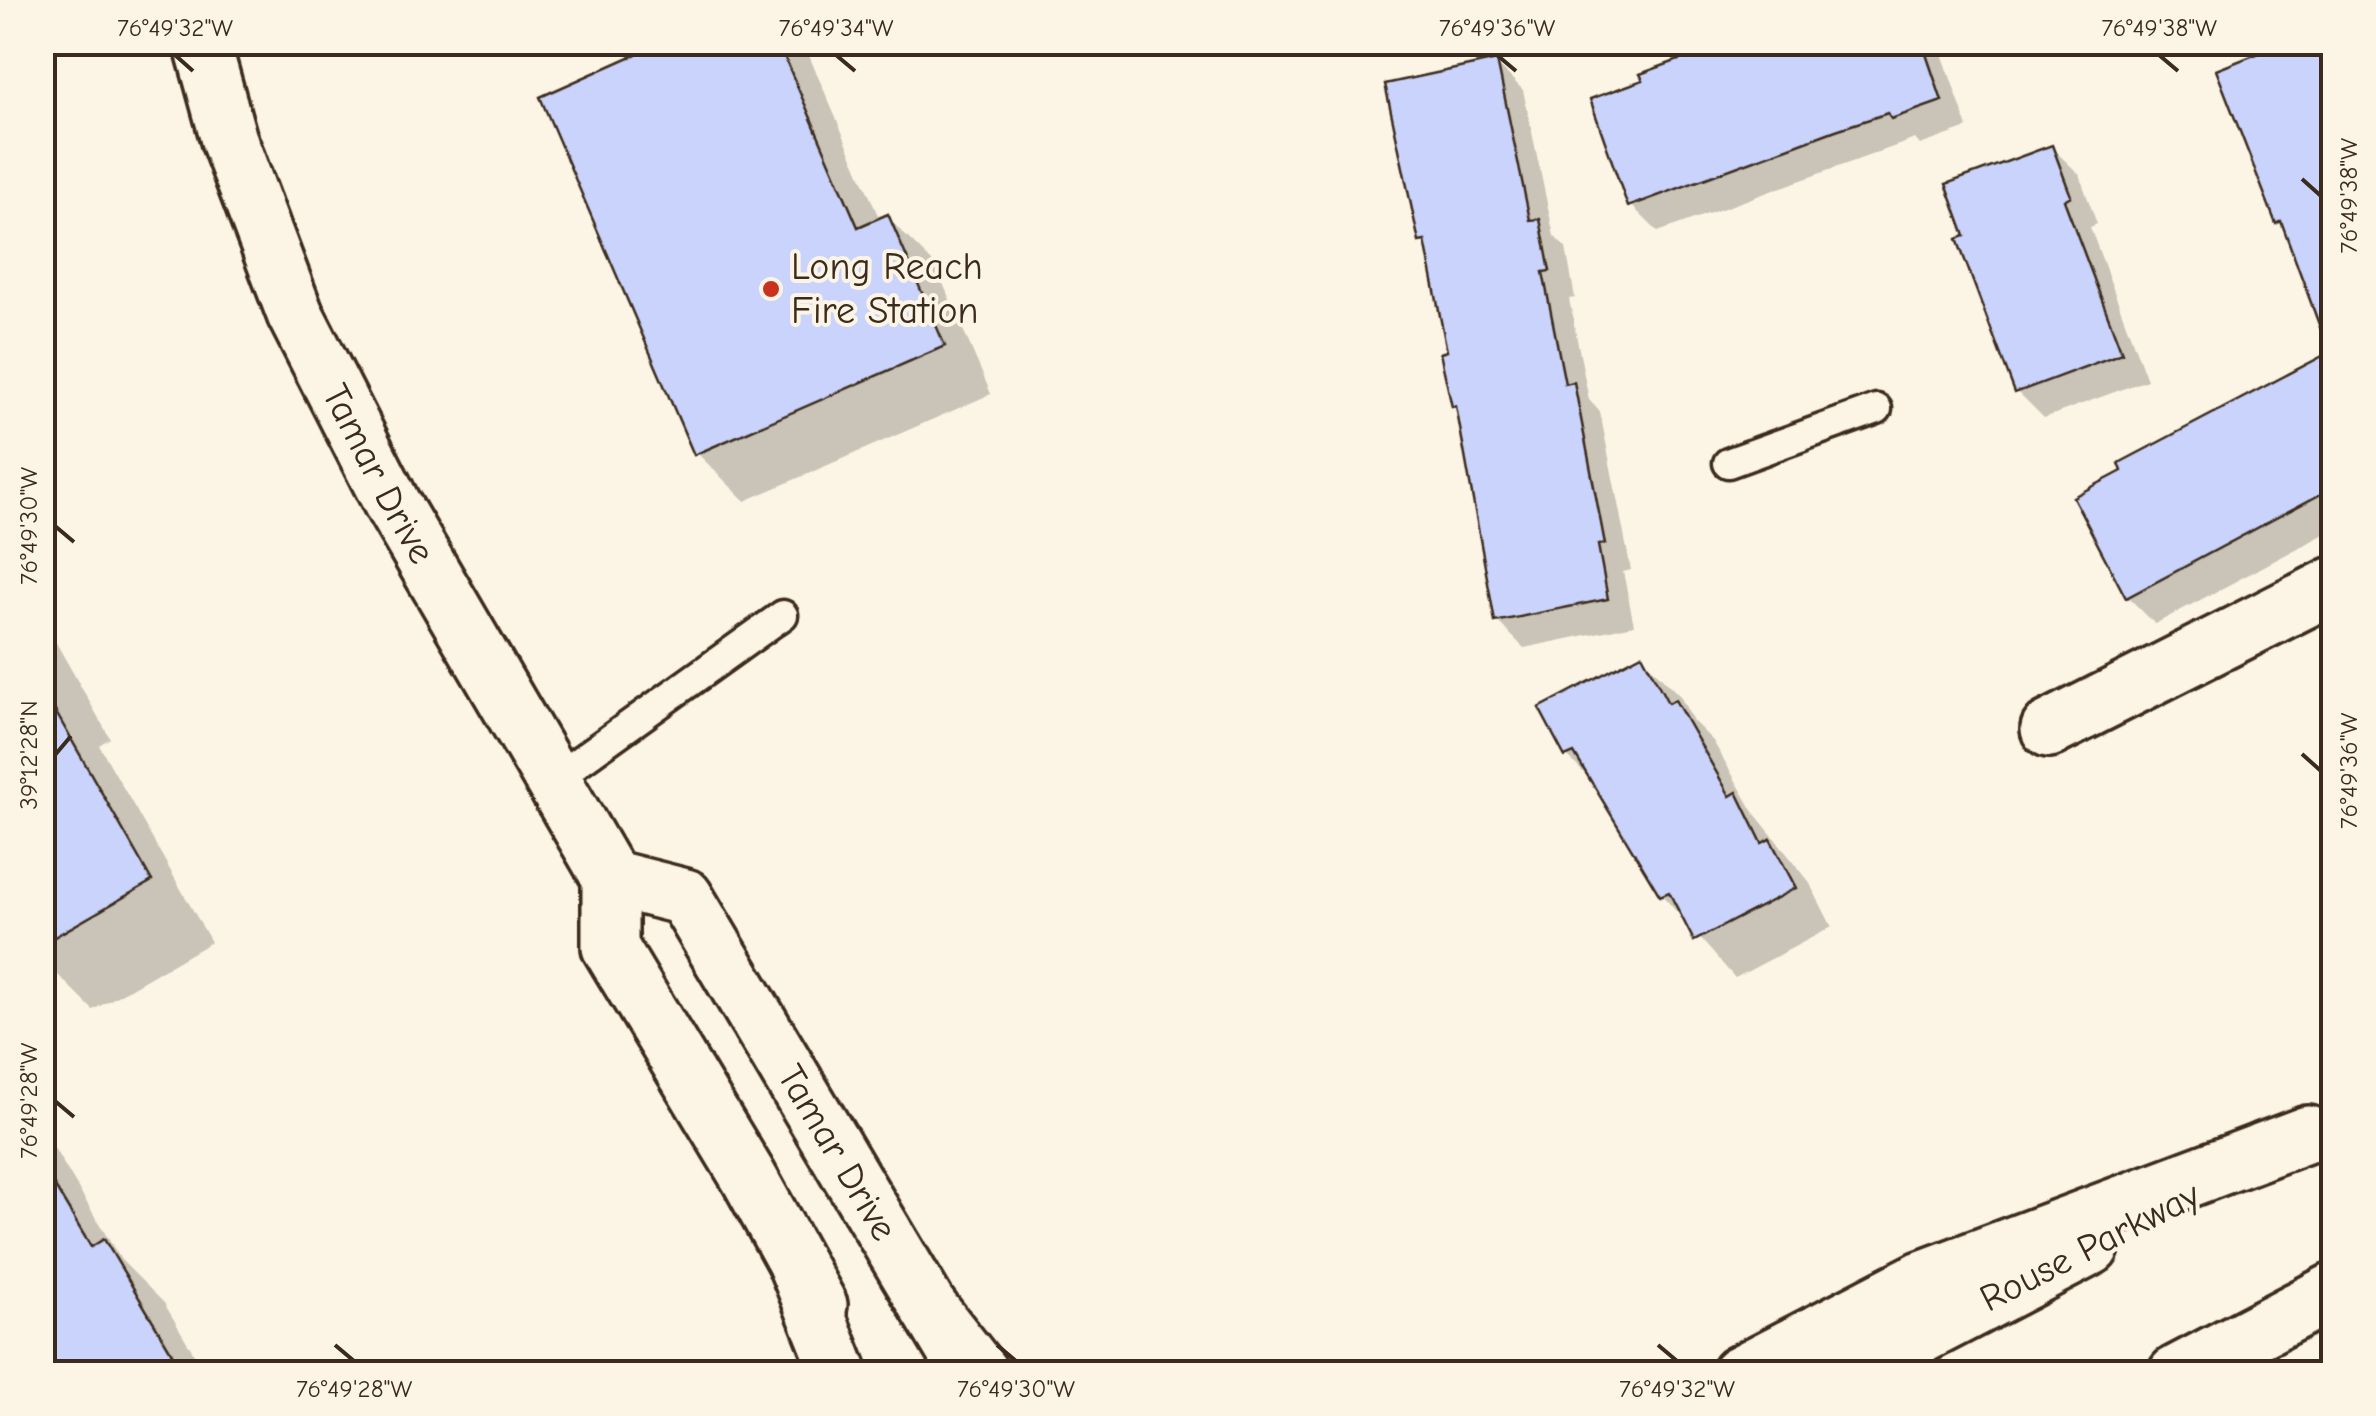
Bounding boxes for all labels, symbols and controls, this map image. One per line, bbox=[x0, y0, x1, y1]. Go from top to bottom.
text: 76°49'32"W bbox=[117, 13, 233, 42]
text: 76°49'34"W bbox=[779, 13, 894, 42]
text: 76°49'36"W bbox=[1439, 13, 1556, 42]
text: 76°49'38"W bbox=[2101, 13, 2217, 42]
text: 76°49'38"W bbox=[2334, 138, 2363, 254]
place label: Long Reach Fire Station bbox=[791, 245, 983, 333]
marker: Long Reach Fire Station bbox=[760, 278, 782, 300]
street label: Tamar Drive bbox=[313, 377, 444, 571]
text: 76°49'30"W bbox=[14, 467, 43, 585]
text: 39°12'28"N bbox=[14, 700, 43, 810]
text: 76°49'36"W bbox=[2334, 712, 2363, 829]
text: 76°49'28"W bbox=[14, 1043, 43, 1159]
street label: Tamar Drive bbox=[768, 1057, 906, 1249]
street label: Rouse Parkway bbox=[1973, 1173, 2207, 1321]
text: 76°49'28"W bbox=[296, 1374, 412, 1403]
text: 76°49'30"W bbox=[957, 1374, 1075, 1403]
text: 76°49'32"W bbox=[1619, 1374, 1735, 1403]

